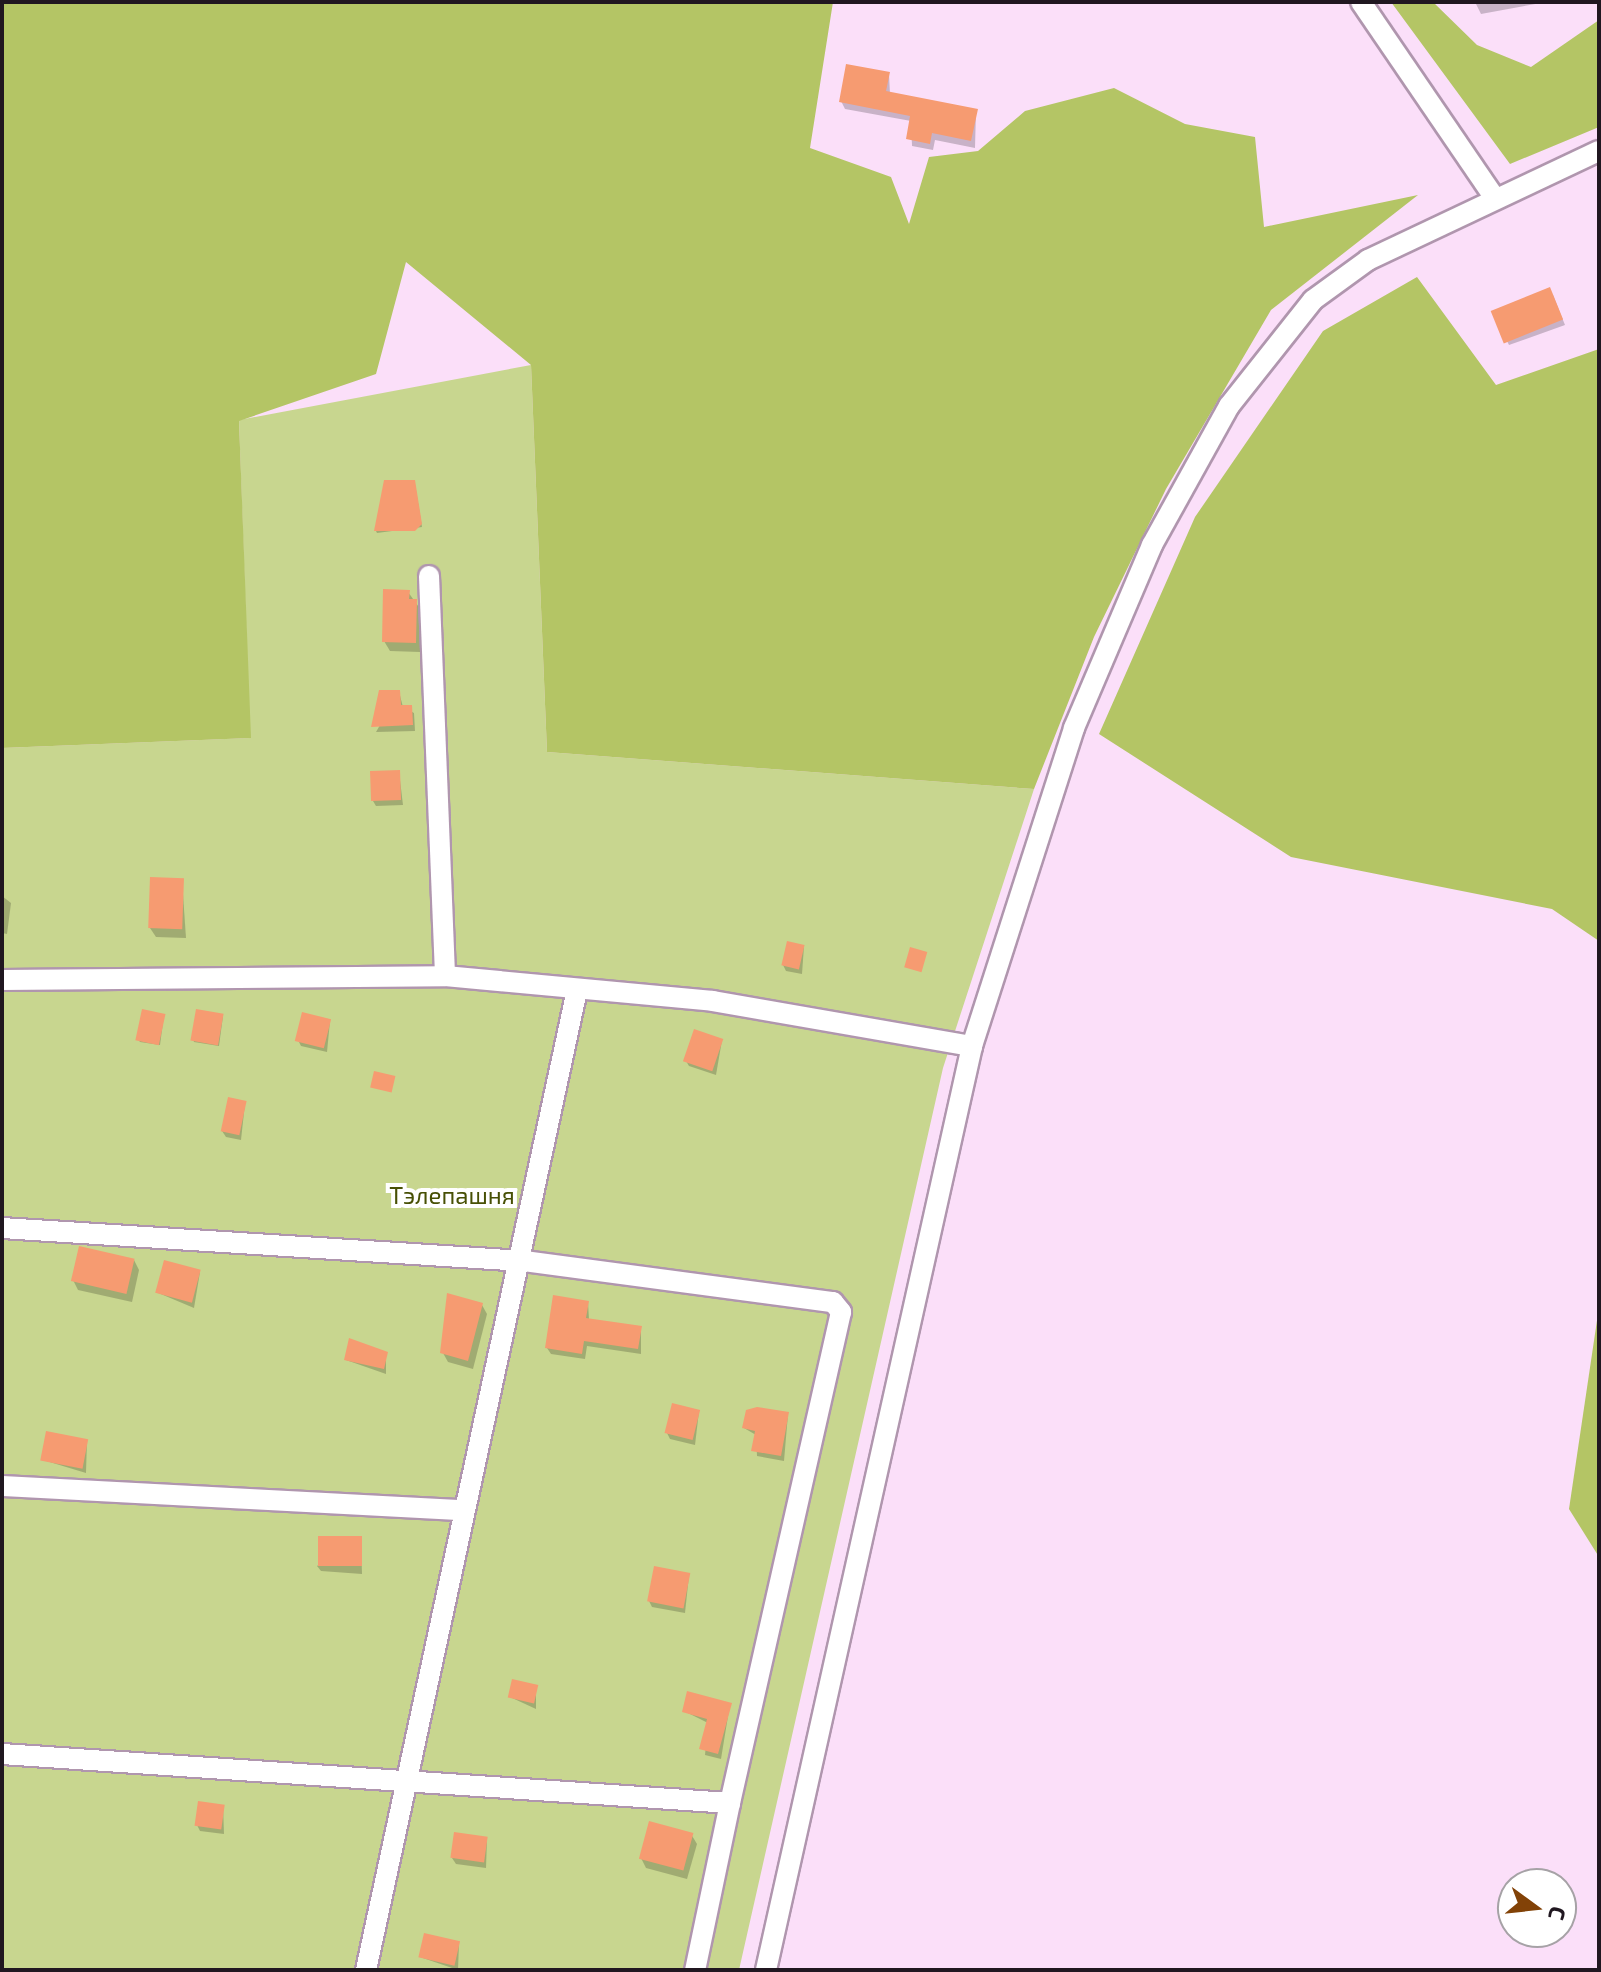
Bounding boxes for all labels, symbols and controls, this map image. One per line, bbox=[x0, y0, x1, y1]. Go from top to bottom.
park label: Тэлепашня bbox=[389, 1181, 515, 1209]
north arrow bbox=[1497, 1868, 1577, 1948]
text: С bbox=[1544, 1904, 1572, 1923]

